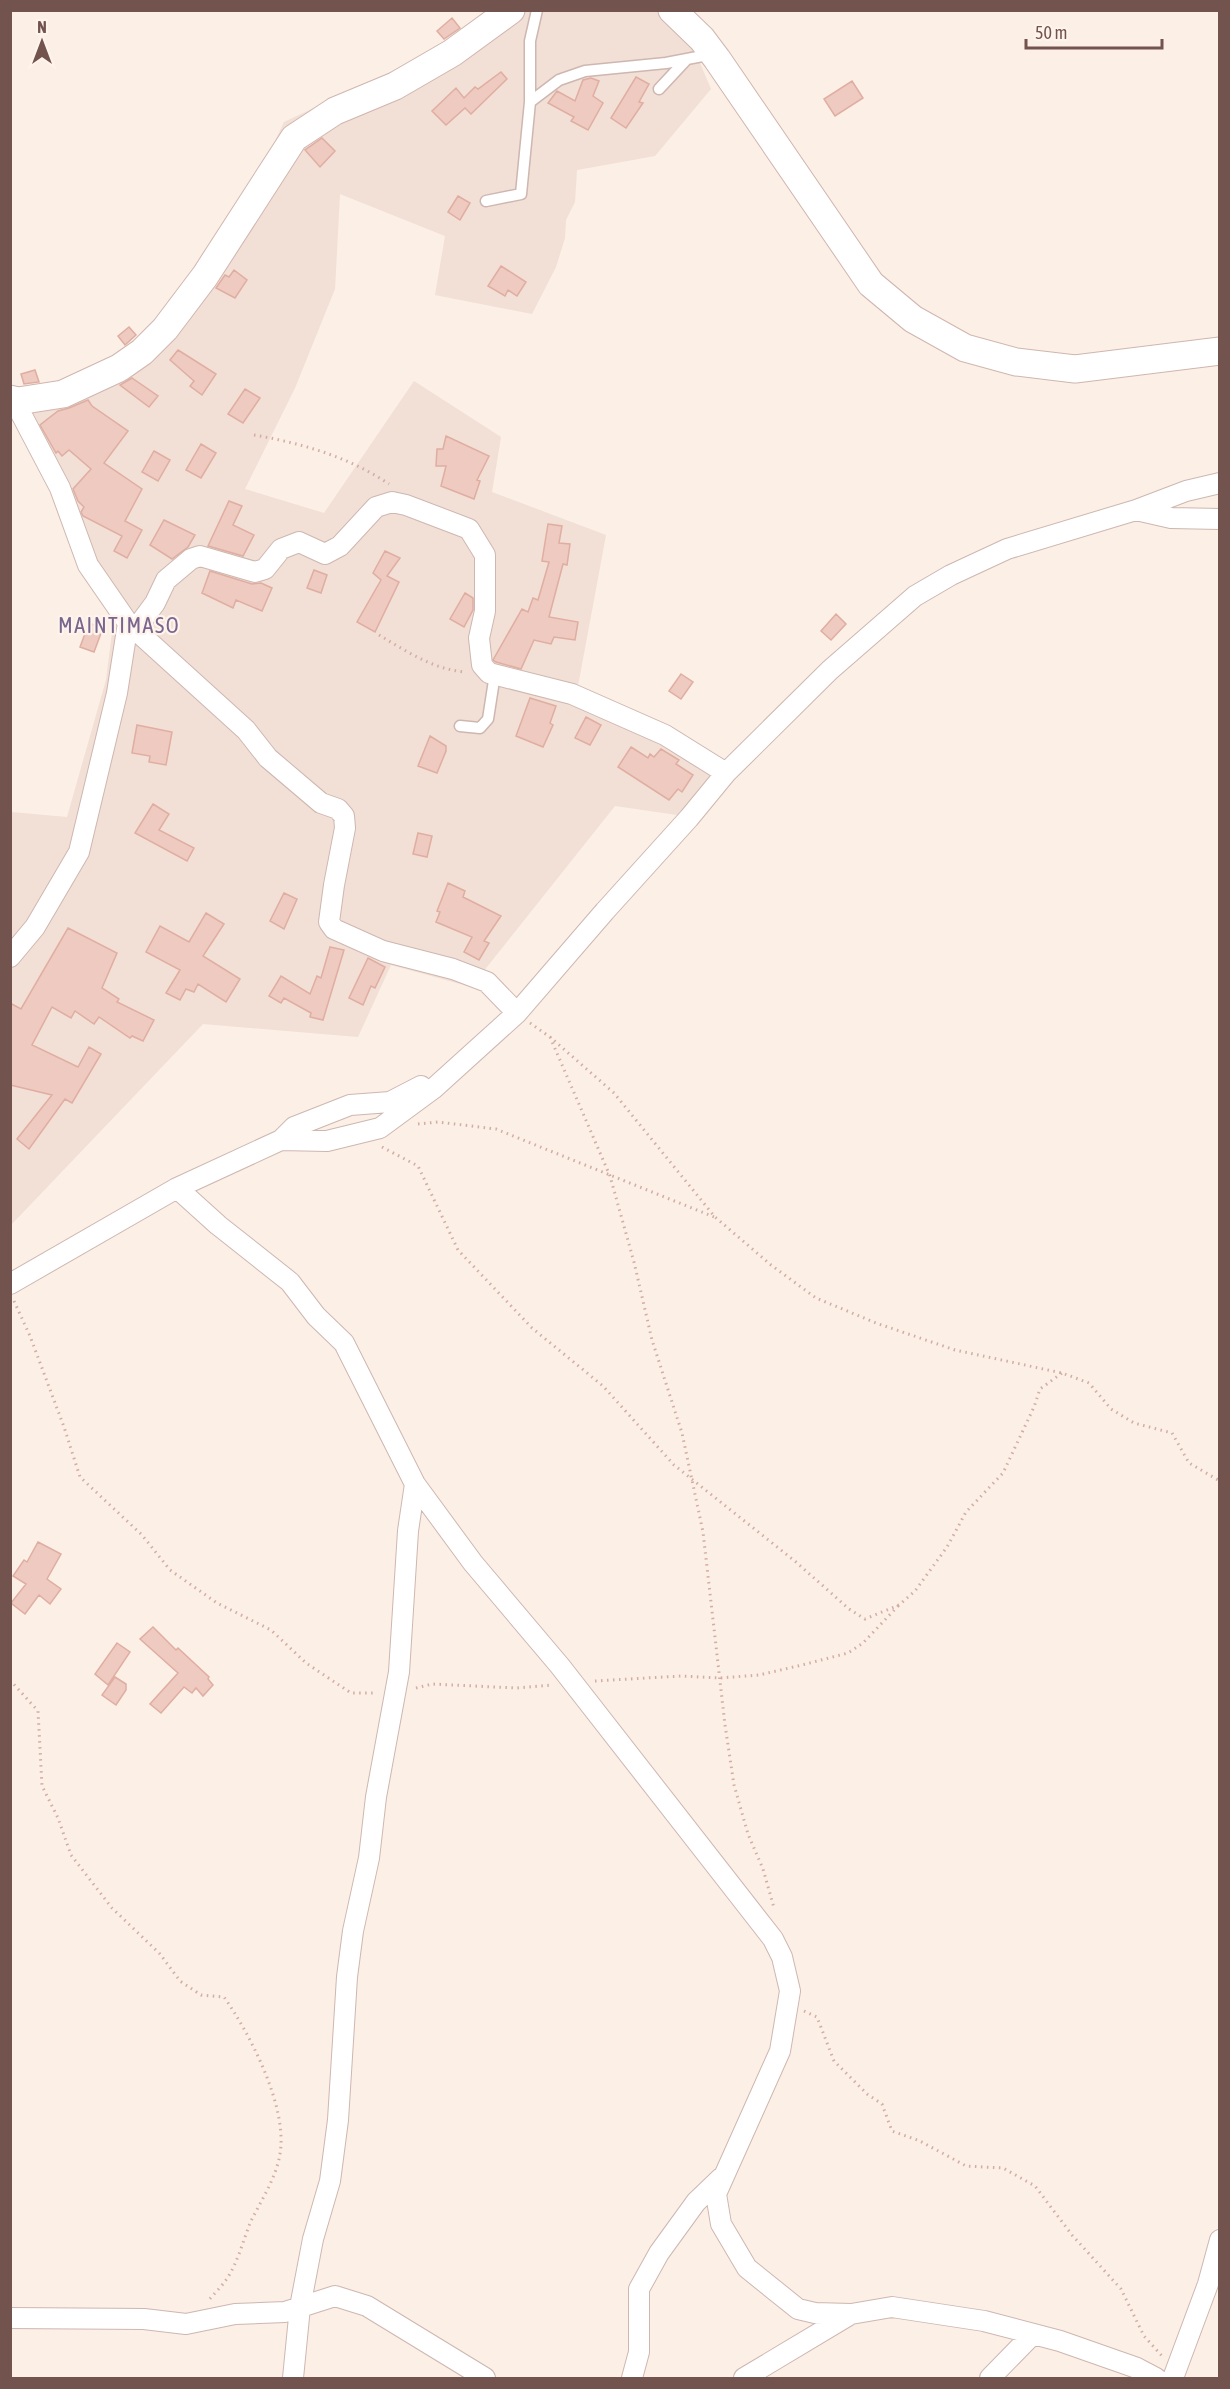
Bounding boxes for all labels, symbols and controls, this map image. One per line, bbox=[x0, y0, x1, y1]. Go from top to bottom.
north arrow bbox=[12, 12, 72, 72]
scale bar bbox=[1026, 12, 1162, 50]
text: N bbox=[37, 18, 47, 36]
text: 50 m bbox=[1035, 22, 1067, 43]
district label: MAINTIMASO bbox=[58, 612, 180, 638]

